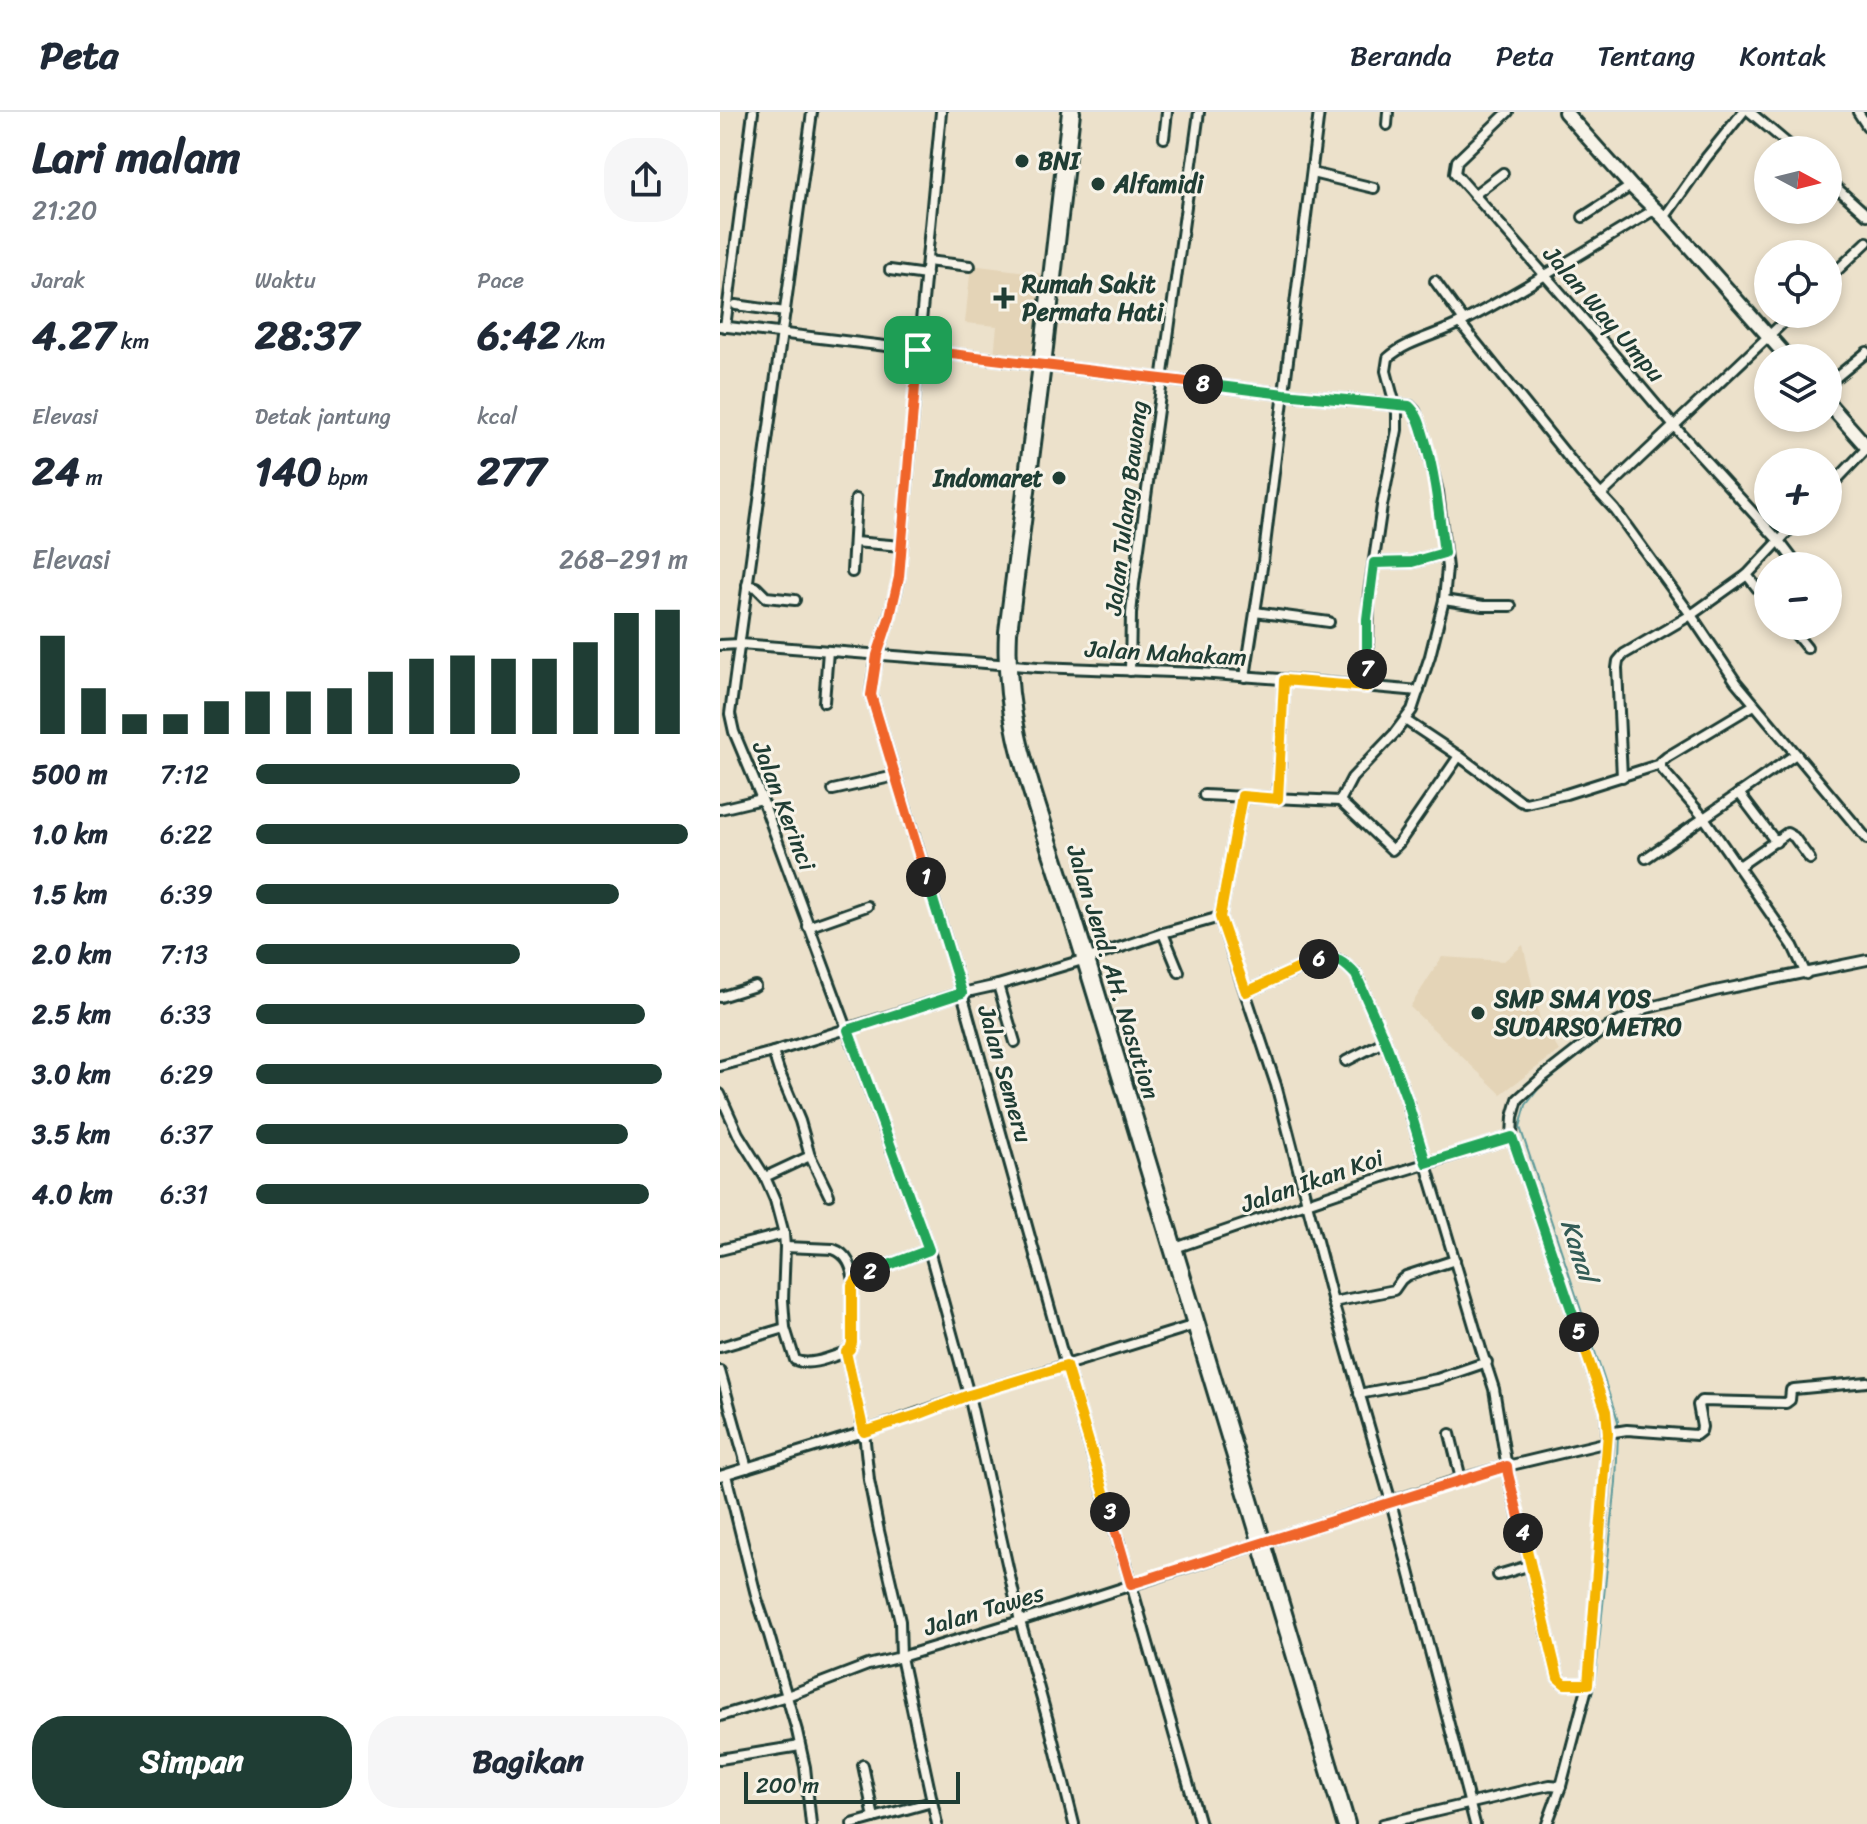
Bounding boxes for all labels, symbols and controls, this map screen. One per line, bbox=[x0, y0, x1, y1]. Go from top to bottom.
text: Peta bbox=[40, 22, 118, 89]
text: Beranda bbox=[1350, 31, 1452, 80]
text: Peta bbox=[1496, 31, 1553, 80]
text: Tentang bbox=[1597, 31, 1695, 80]
text: Kontak bbox=[1739, 31, 1827, 80]
text: Lari malam bbox=[32, 118, 240, 196]
north arrow bbox=[1754, 136, 1842, 224]
map controls bbox=[1754, 136, 1842, 640]
button: share bbox=[604, 138, 688, 222]
place label: BNI bbox=[1038, 140, 1082, 182]
marker: BNI bbox=[1013, 152, 1031, 170]
place label: Alfamidi bbox=[1113, 163, 1205, 205]
marker: Alfamidi bbox=[1089, 175, 1107, 193]
text: 21:20 bbox=[32, 187, 97, 233]
street label: Jalan Way Umpu bbox=[1532, 235, 1676, 392]
button: locate bbox=[1754, 240, 1842, 328]
text: Jarak bbox=[32, 261, 85, 300]
text: Waktu bbox=[255, 261, 316, 300]
text: Pace bbox=[477, 261, 524, 300]
place label: Rumah Sakit Permata Hati bbox=[1021, 263, 1165, 333]
marker: Rumah Sakit Permata Hati bbox=[993, 287, 1015, 309]
text: 4.27 bbox=[32, 300, 115, 371]
text: 28:37 bbox=[255, 300, 359, 371]
text: 6:42 bbox=[477, 300, 560, 371]
pin bbox=[884, 316, 952, 384]
text: km bbox=[115, 322, 149, 361]
text: /km bbox=[560, 322, 605, 361]
icon: arrive bbox=[896, 328, 940, 372]
button: layers bbox=[1754, 344, 1842, 432]
pin: 8 bbox=[1183, 364, 1223, 404]
text: 8 bbox=[1196, 364, 1210, 403]
text: Elevasi bbox=[32, 397, 98, 436]
text: Detak jantung bbox=[255, 397, 391, 436]
text: kcal bbox=[477, 397, 517, 436]
street label: Jalan Tulang Bawang bbox=[1092, 398, 1160, 619]
text: 24 bbox=[32, 436, 80, 507]
text: 140 bbox=[255, 436, 322, 507]
text: 277 bbox=[477, 436, 546, 507]
button: + bbox=[1754, 448, 1842, 536]
place label: Indomaret bbox=[931, 457, 1044, 499]
text: m bbox=[80, 458, 103, 497]
text: bpm bbox=[322, 458, 368, 497]
marker: Indomaret bbox=[1050, 469, 1068, 487]
text: Elevasi bbox=[32, 536, 110, 582]
text: 268–291 m bbox=[559, 536, 688, 582]
button: − bbox=[1754, 552, 1842, 640]
street label: Jalan Mahakam bbox=[1083, 628, 1248, 678]
pin: 7 bbox=[1347, 649, 1387, 689]
text: 7 bbox=[1361, 649, 1373, 688]
street label: Jalan Kerinci bbox=[740, 734, 828, 878]
text: 500 m bbox=[32, 751, 107, 797]
text: 7:12 bbox=[160, 751, 209, 797]
text: 1.0 km bbox=[32, 811, 108, 857]
text: 6:22 bbox=[160, 811, 213, 857]
street label: Jalan Jend. AH. Nasution bbox=[1054, 838, 1172, 1105]
pin: 1 bbox=[906, 857, 946, 897]
text: 1 bbox=[921, 857, 931, 896]
text: 1.5 km bbox=[32, 871, 107, 917]
text: 6:39 bbox=[160, 871, 213, 917]
text: 2.0 km bbox=[32, 931, 112, 977]
text: 7:13 bbox=[160, 931, 208, 977]
pin: 6 bbox=[1299, 939, 1339, 979]
text: 6 bbox=[1313, 939, 1325, 978]
place label: SMP SMA YOS SUDARSO METRO bbox=[1493, 978, 1682, 1048]
text: 2.5 km bbox=[32, 991, 111, 1037]
text: 6:33 bbox=[160, 991, 211, 1037]
street label: Jalan Semeru bbox=[965, 999, 1045, 1148]
marker: SMP SMA YOS SUDARSO METRO bbox=[1469, 1004, 1487, 1022]
text: 3.0 km bbox=[32, 1051, 111, 1097]
text: 6:29 bbox=[160, 1051, 214, 1097]
text: 3.5 km bbox=[32, 1111, 111, 1157]
text: 6:37 bbox=[160, 1111, 212, 1157]
street label: Jalan Ikan Koi bbox=[1234, 1137, 1390, 1225]
text: 4.0 km bbox=[32, 1171, 113, 1217]
text: 6:31 bbox=[160, 1171, 208, 1217]
water label: Kanal bbox=[1547, 1213, 1612, 1293]
pin: 2 bbox=[850, 1252, 890, 1292]
text: 2 bbox=[864, 1252, 876, 1291]
pin: 5 bbox=[1559, 1312, 1599, 1352]
text: 5 bbox=[1572, 1312, 1586, 1351]
pin: 3 bbox=[1090, 1492, 1130, 1532]
text: 3 bbox=[1104, 1492, 1116, 1531]
pin: 4 bbox=[1503, 1513, 1543, 1553]
text: 4 bbox=[1516, 1513, 1530, 1552]
street label: Jalan Tawes bbox=[918, 1572, 1050, 1648]
button: Simpan bbox=[32, 1716, 352, 1808]
button: Bagikan bbox=[368, 1716, 688, 1808]
text: 200 m bbox=[756, 1766, 819, 1805]
scale bar bbox=[744, 1768, 960, 1804]

